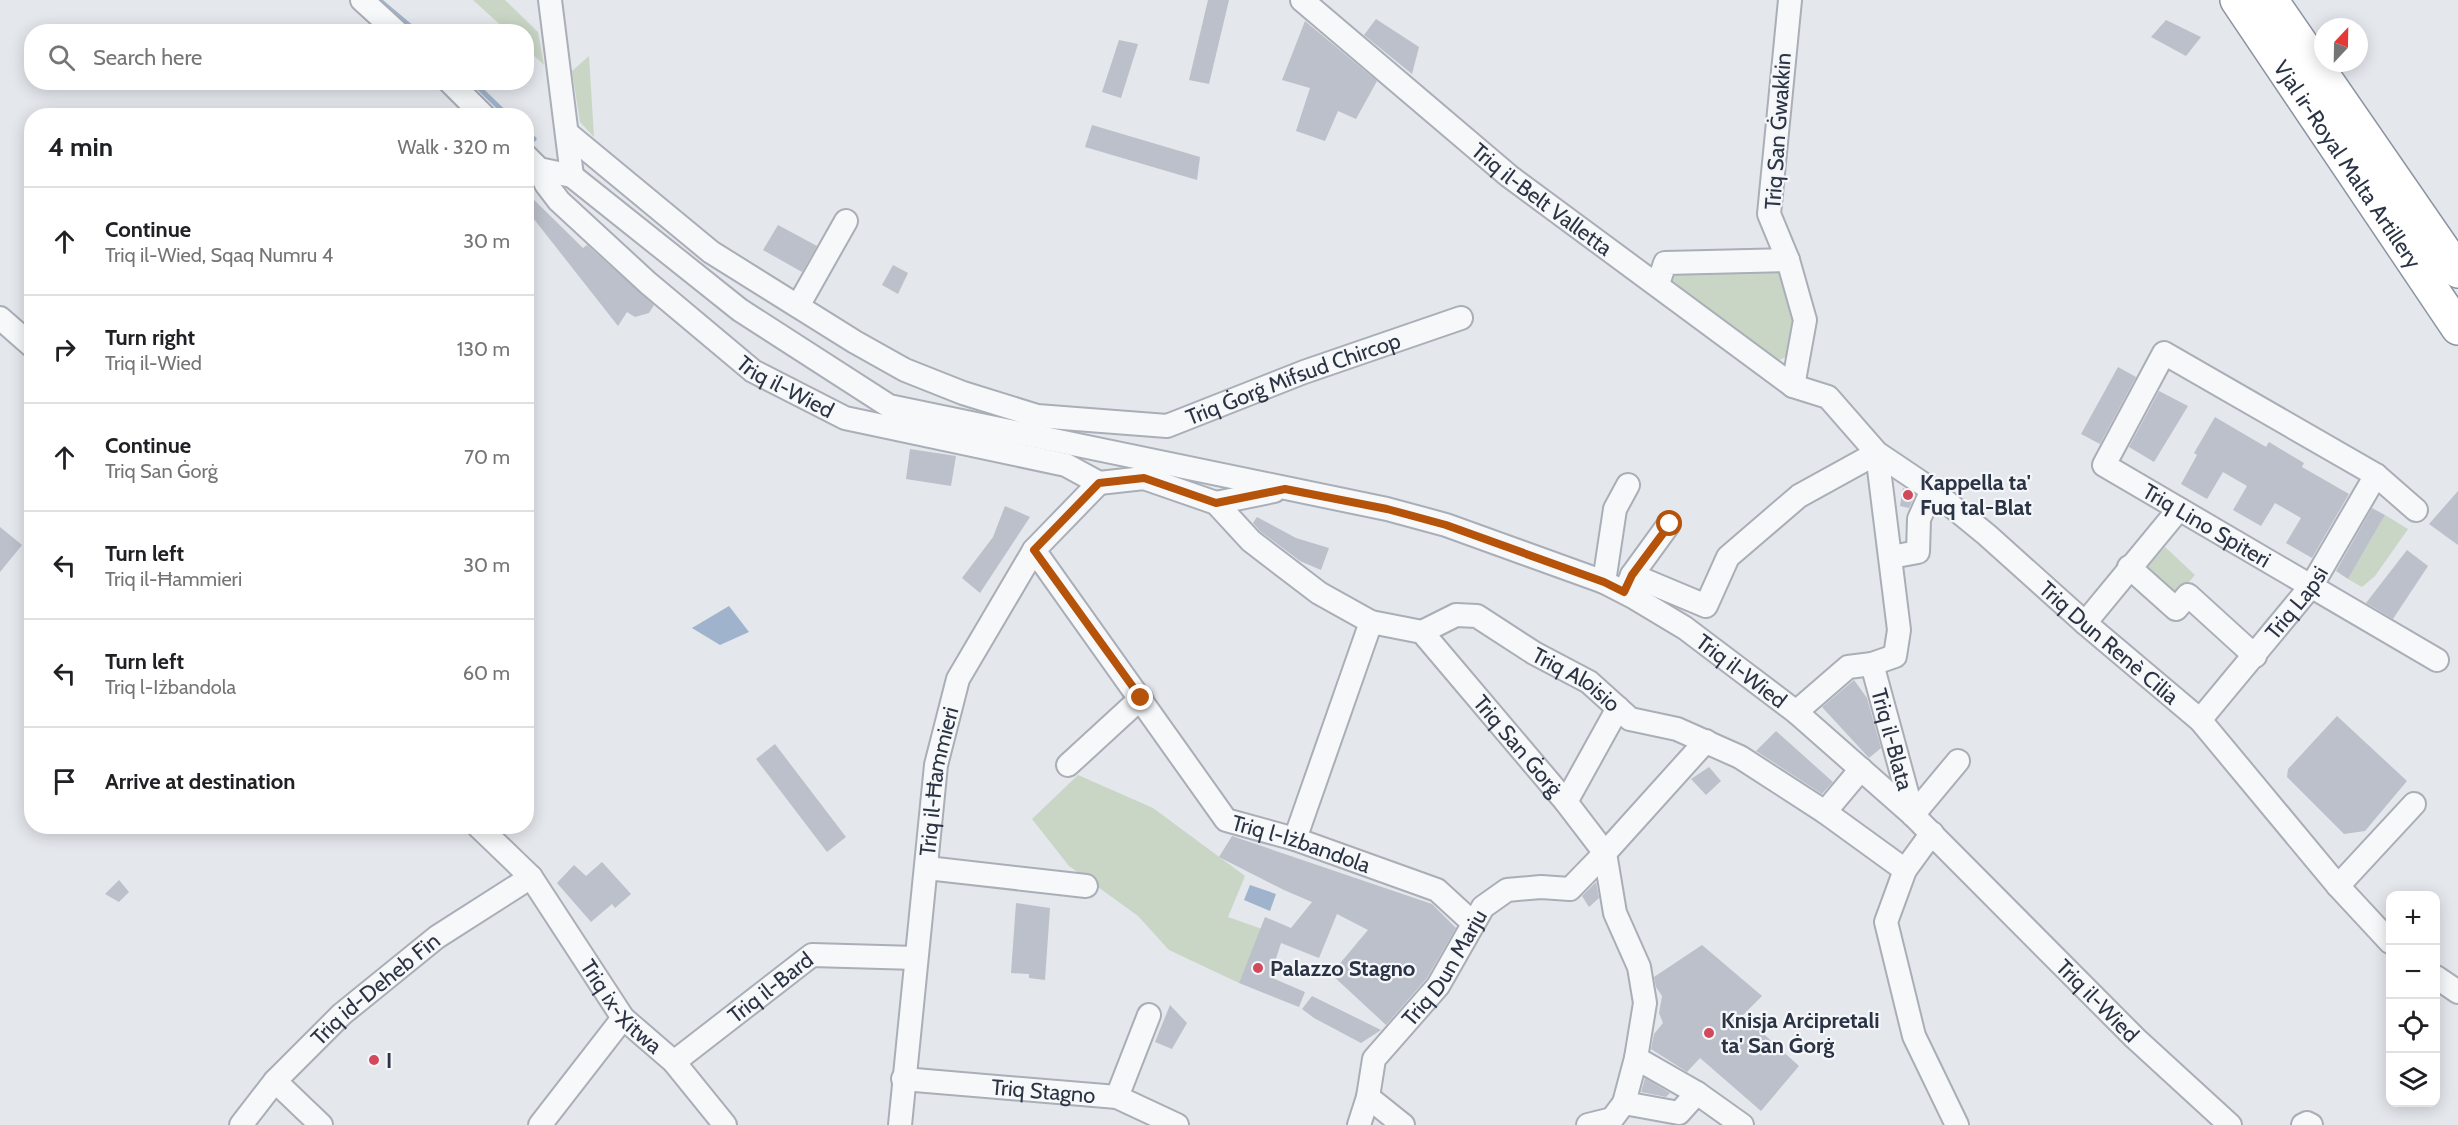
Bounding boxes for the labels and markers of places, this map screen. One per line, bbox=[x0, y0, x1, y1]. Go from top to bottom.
place label: Kappella ta' Fuq tal-Blat bbox=[1920, 469, 2032, 521]
marker: Kappella ta' Fuq tal-Blat bbox=[1901, 488, 1915, 502]
place label: Palazzo Stagno bbox=[1270, 955, 1415, 982]
marker: Palazzo Stagno bbox=[1251, 961, 1265, 975]
place label: Knisja Arċipretali ta' San Ġorġ bbox=[1721, 1007, 1880, 1059]
marker: Knisja Arċipretali ta' San Ġorġ bbox=[1702, 1026, 1716, 1040]
place label: I bbox=[386, 1047, 392, 1074]
marker: I bbox=[367, 1053, 381, 1067]

